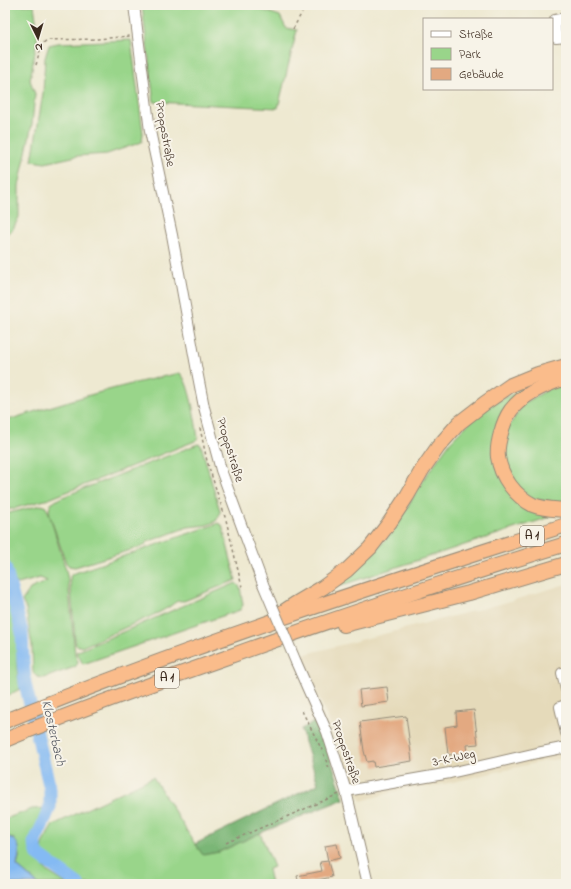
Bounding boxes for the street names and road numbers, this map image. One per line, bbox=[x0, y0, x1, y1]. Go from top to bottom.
street label: Proppstraße bbox=[150, 100, 180, 168]
street label: Proppstraße bbox=[211, 416, 249, 485]
road number: A 1 bbox=[520, 526, 544, 546]
road number: A 1 bbox=[155, 668, 179, 688]
street label: Proppstraße bbox=[326, 718, 366, 787]
street label: 3-K-Weg bbox=[431, 744, 477, 773]

